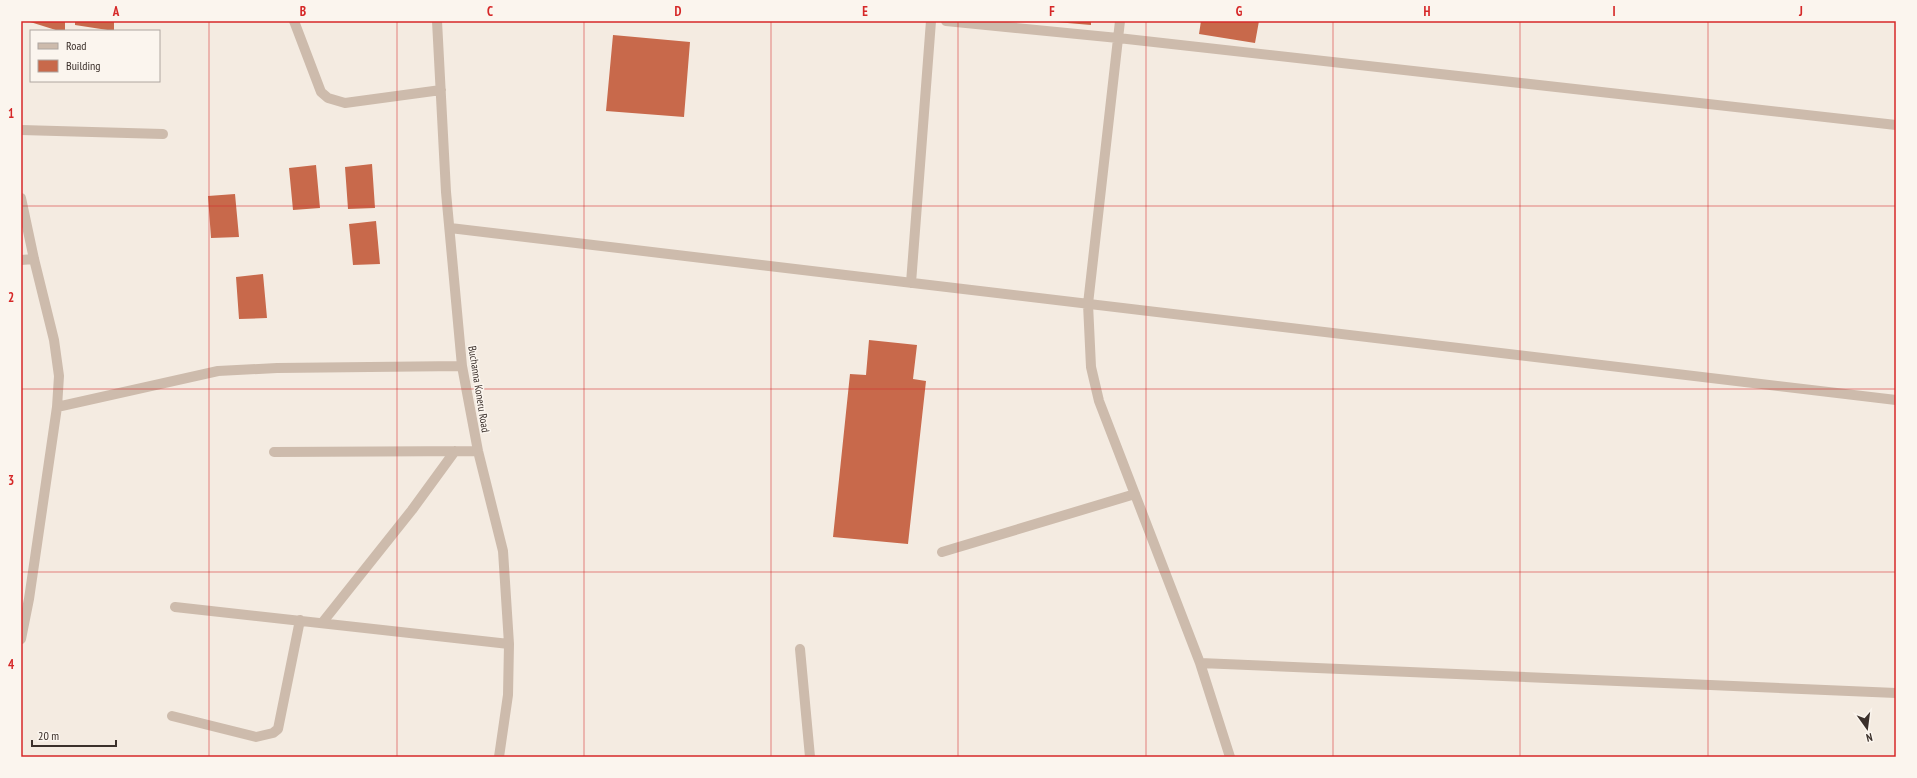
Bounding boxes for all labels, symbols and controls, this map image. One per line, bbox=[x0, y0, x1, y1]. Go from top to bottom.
text: A bbox=[112, 3, 120, 20]
text: B bbox=[300, 3, 306, 20]
text: C bbox=[487, 3, 493, 20]
text: D bbox=[675, 3, 682, 20]
text: E bbox=[862, 3, 868, 20]
text: F bbox=[1049, 3, 1055, 20]
text: G bbox=[1236, 3, 1243, 20]
text: H bbox=[1424, 3, 1431, 20]
text: I bbox=[1612, 3, 1616, 20]
text: J bbox=[1798, 3, 1803, 20]
legend bbox=[30, 30, 160, 82]
text: Road bbox=[66, 38, 86, 53]
text: Building bbox=[66, 58, 101, 73]
text: 1 bbox=[8, 105, 14, 122]
text: 2 bbox=[8, 289, 14, 306]
street label: Buchanna Koneru Road bbox=[465, 345, 493, 434]
text: 3 bbox=[8, 472, 14, 489]
text: 4 bbox=[8, 656, 15, 673]
north arrow bbox=[1847, 708, 1887, 748]
scale bar bbox=[32, 722, 116, 748]
text: 20 m bbox=[38, 728, 59, 743]
text: N bbox=[1865, 730, 1874, 745]

